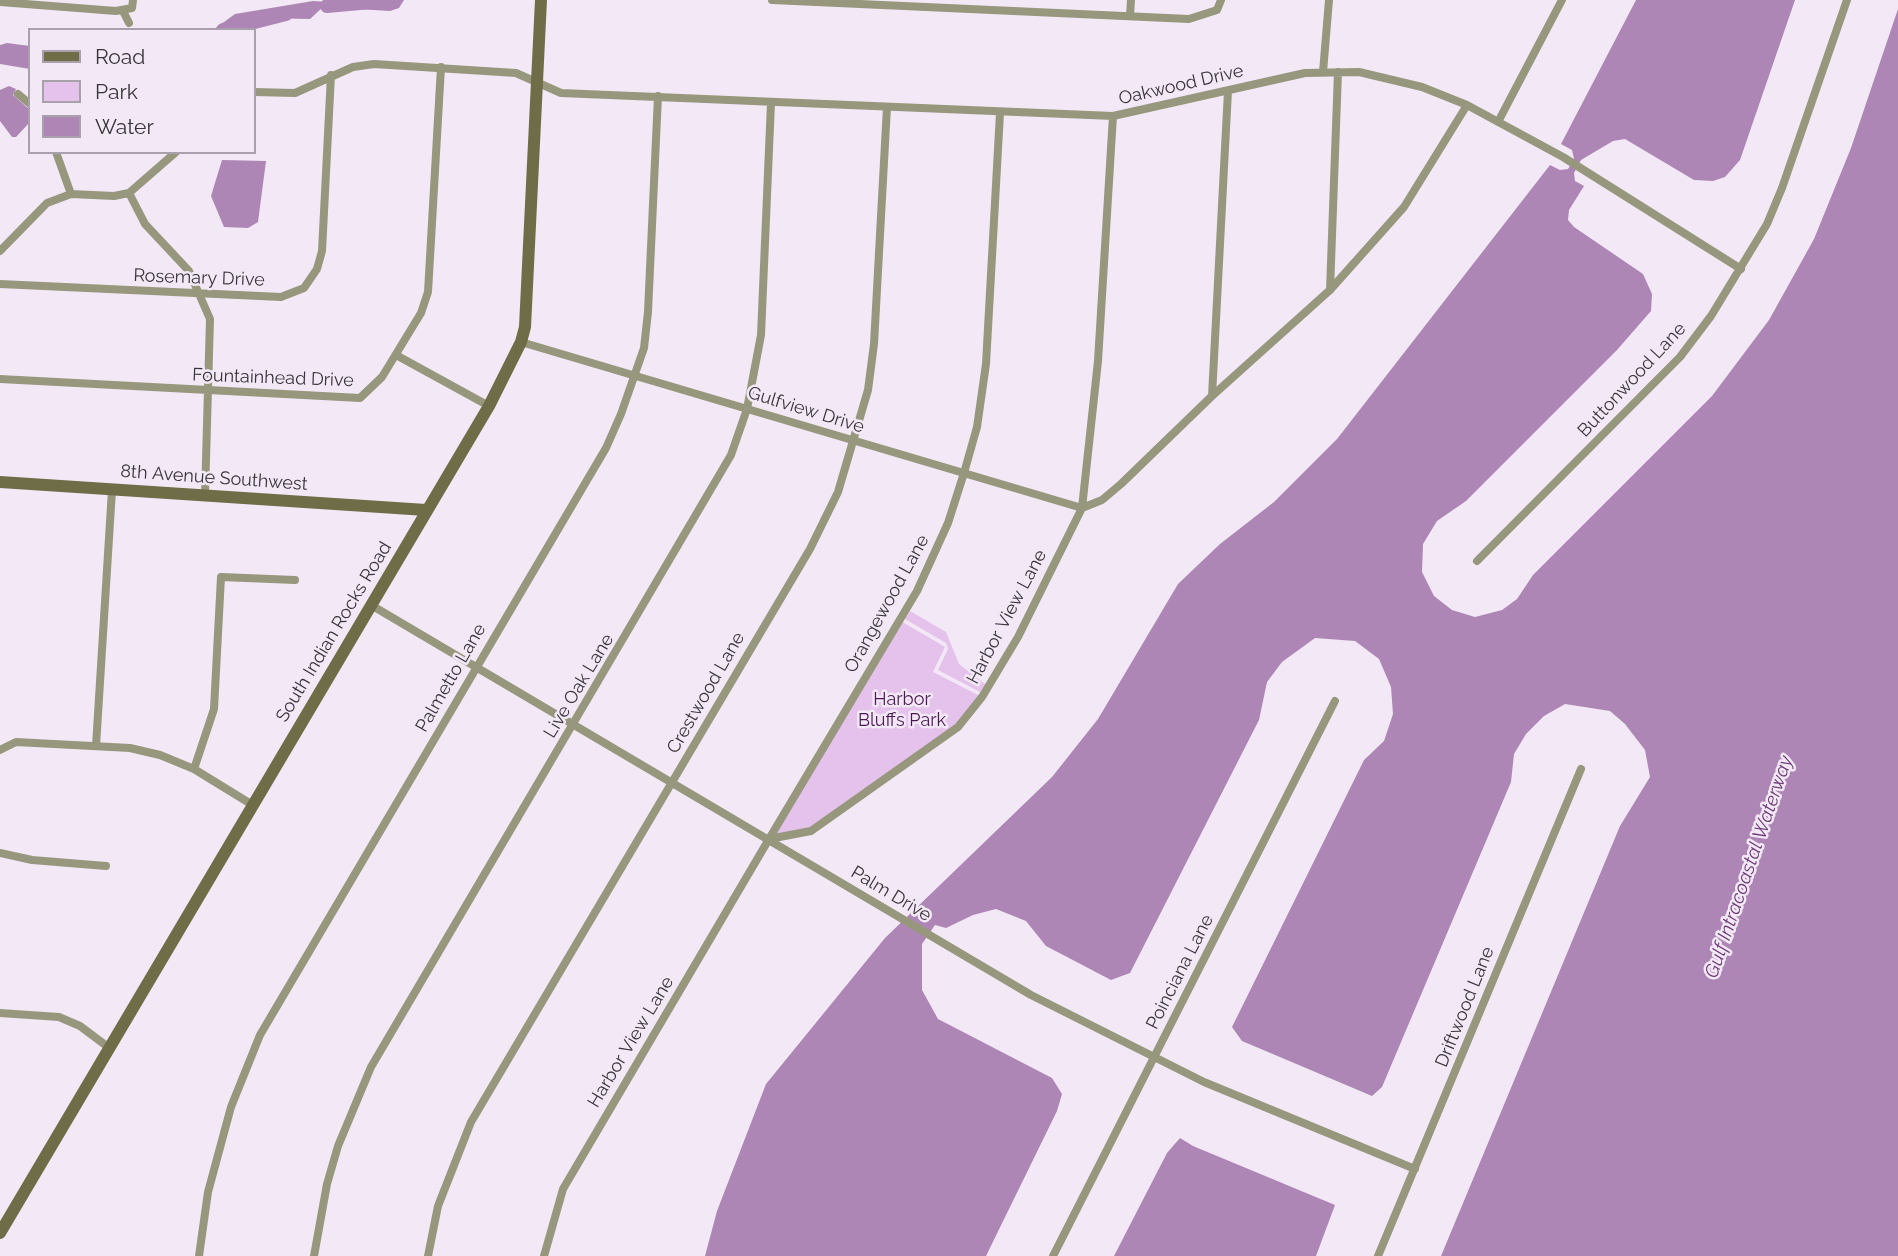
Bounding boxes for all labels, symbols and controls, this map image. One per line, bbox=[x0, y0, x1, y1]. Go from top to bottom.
legend bbox=[28, 28, 256, 154]
text: Road bbox=[95, 44, 145, 69]
street label: Oakwood Drive bbox=[1117, 60, 1245, 110]
text: Park bbox=[95, 79, 138, 104]
text: Water bbox=[95, 114, 154, 139]
street label: Rosemary Drive bbox=[133, 265, 265, 291]
street label: Buttonwood Lane bbox=[1573, 318, 1691, 442]
street label: Fountainhead Drive bbox=[192, 364, 354, 392]
street label: Gulfview Drive bbox=[745, 382, 867, 438]
street label: 8th Avenue Southwest bbox=[120, 461, 308, 495]
street label: Orangewood Lane bbox=[840, 531, 934, 677]
street label: South Indian Rocks Road bbox=[272, 538, 396, 726]
street label: Harbor View Lane bbox=[962, 546, 1052, 688]
street label: Palmetto Lane bbox=[411, 620, 491, 736]
street label: Crestwood Lane bbox=[663, 628, 749, 758]
street label: Live Oak Lane bbox=[539, 630, 619, 742]
park label: Harbor Bluffs Park bbox=[858, 689, 946, 732]
water label: Gulf Intracoastal Waterway bbox=[1700, 753, 1798, 981]
street label: Palm Drive bbox=[847, 862, 935, 926]
street label: Poinciana Lane bbox=[1142, 911, 1218, 1033]
street label: Driftwood Lane bbox=[1431, 944, 1499, 1070]
street label: Harbor View Lane bbox=[583, 973, 679, 1111]

